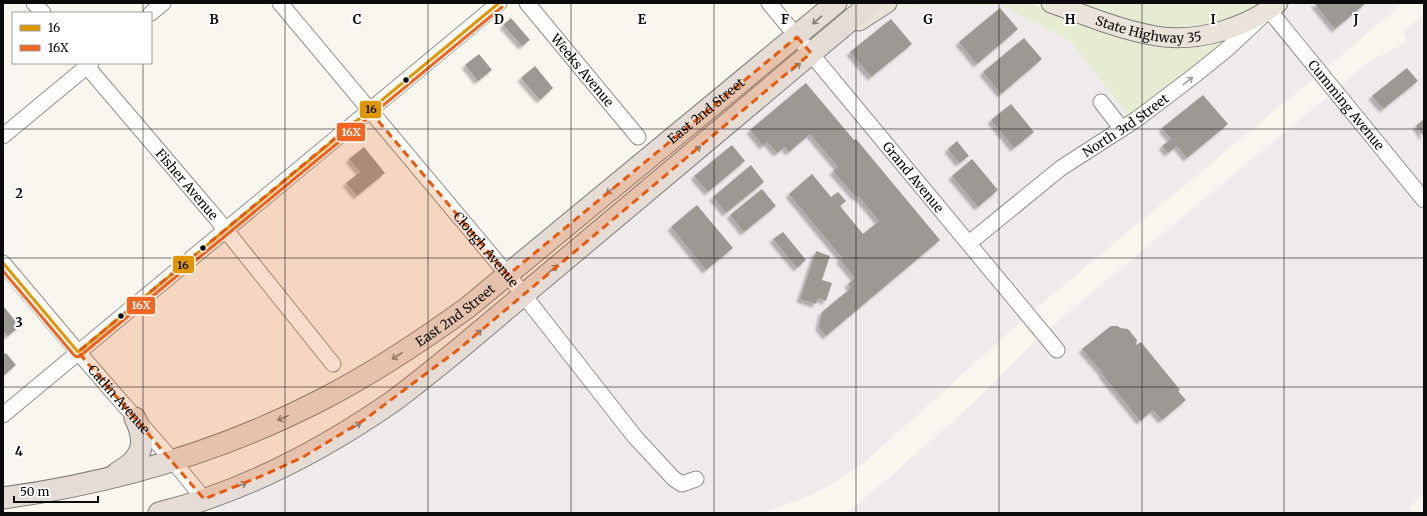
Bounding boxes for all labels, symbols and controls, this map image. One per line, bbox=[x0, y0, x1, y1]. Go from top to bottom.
text: B bbox=[209, 11, 219, 28]
text: C bbox=[353, 11, 362, 28]
text: D bbox=[494, 11, 504, 28]
text: E bbox=[638, 11, 647, 28]
text: F bbox=[781, 11, 789, 28]
text: G bbox=[923, 11, 933, 28]
text: H bbox=[1065, 11, 1076, 28]
street label: State Highway 35 bbox=[1093, 11, 1203, 46]
text: I bbox=[1210, 11, 1216, 28]
text: J bbox=[1352, 11, 1359, 28]
legend bbox=[12, 12, 152, 64]
one-way arrow bbox=[811, 15, 822, 24]
text: 16 bbox=[48, 20, 60, 35]
street label: Weeks Avenue bbox=[547, 29, 618, 110]
text: 16X bbox=[48, 40, 69, 55]
street label: Cumming Avenue bbox=[1305, 56, 1388, 154]
one-way arrow bbox=[790, 62, 801, 71]
street label: East 2nd Street bbox=[664, 74, 748, 147]
unlabelled marker bbox=[401, 75, 411, 85]
one-way arrow bbox=[1182, 76, 1193, 85]
street label: North 3rd Street bbox=[1079, 90, 1172, 161]
line badge: 16 bbox=[359, 100, 382, 119]
text: 16 bbox=[365, 102, 377, 116]
line badge: 16X bbox=[336, 122, 366, 142]
text: 16X bbox=[341, 125, 361, 139]
street label: Grand Avenue bbox=[879, 138, 948, 216]
street label: Fisher Avenue bbox=[152, 145, 222, 223]
one-way arrow bbox=[691, 146, 701, 155]
text: 2 bbox=[15, 185, 23, 202]
one-way arrow bbox=[606, 185, 616, 194]
street label: Clough Avenue bbox=[450, 208, 523, 290]
unlabelled marker bbox=[198, 243, 208, 253]
line badge: 16 bbox=[172, 255, 195, 274]
text: 16 bbox=[177, 258, 189, 272]
one-way arrow bbox=[548, 265, 559, 274]
street label: East 2nd Street bbox=[412, 280, 498, 350]
line badge: 16X bbox=[126, 296, 156, 315]
text: 16X bbox=[131, 298, 151, 312]
unlabelled marker bbox=[116, 311, 126, 321]
text: 3 bbox=[15, 314, 23, 331]
one-way arrow bbox=[471, 330, 481, 339]
one-way arrow bbox=[392, 352, 403, 360]
street label: Catlin Avenue bbox=[84, 361, 154, 437]
one-way arrow bbox=[278, 415, 290, 422]
one-way arrow bbox=[350, 421, 362, 429]
text: 4 bbox=[15, 443, 24, 460]
scale bar bbox=[14, 478, 98, 504]
one-way arrow bbox=[234, 480, 246, 488]
text: 50 m bbox=[20, 484, 49, 499]

